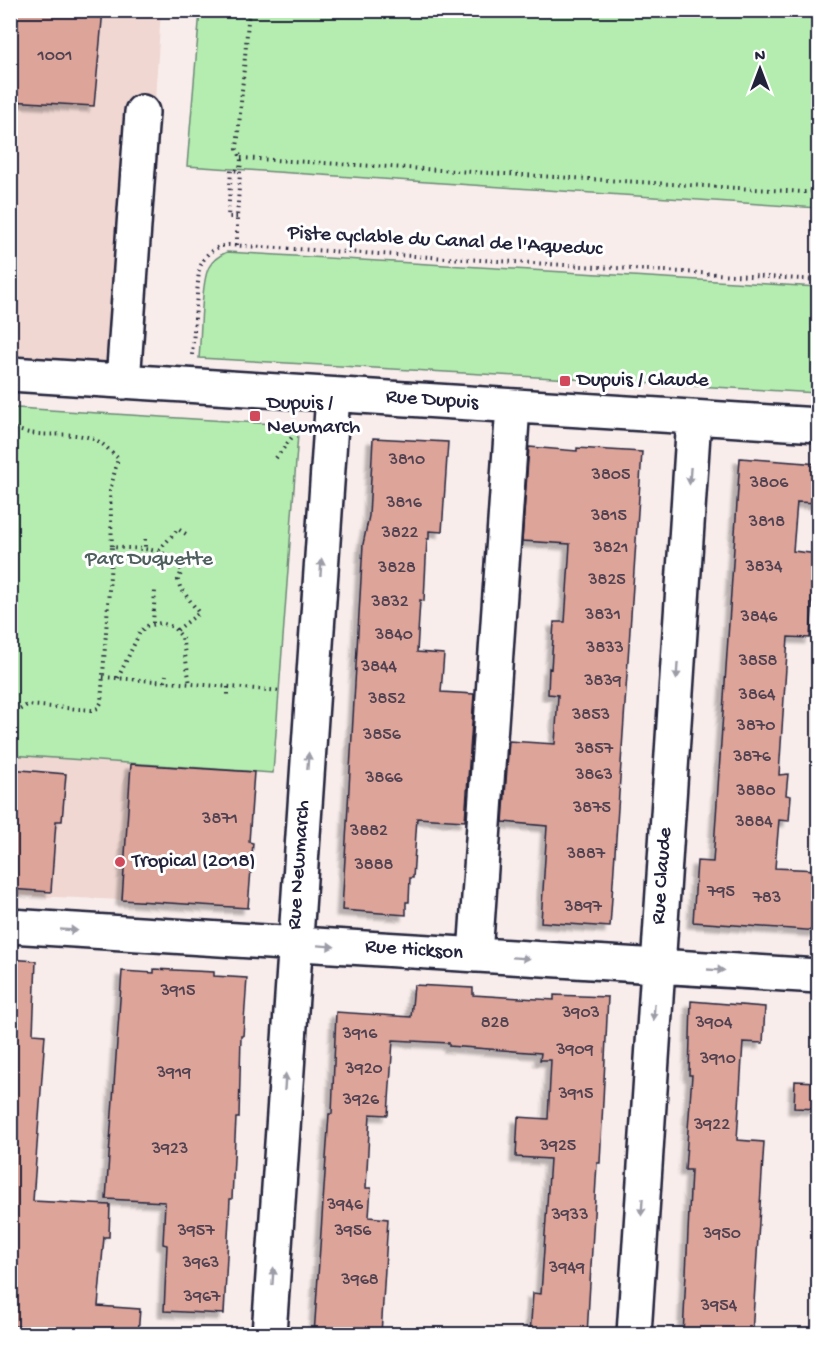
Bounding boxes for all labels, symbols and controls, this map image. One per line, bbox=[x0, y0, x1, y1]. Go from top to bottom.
north arrow bbox=[730, 39, 790, 99]
house number: 1001 bbox=[37, 46, 72, 67]
text: N bbox=[755, 48, 766, 67]
street label: Piste cyclable du Canal de l'Aqueduc bbox=[286, 221, 604, 263]
place label: Dupuis / Claude bbox=[575, 369, 710, 394]
marker: Dupuis / Claude bbox=[558, 374, 572, 388]
street label: Rue Dupuis bbox=[385, 385, 480, 417]
place label: Dupuis / Newmarch bbox=[265, 392, 360, 441]
marker: Dupuis / Newmarch bbox=[248, 409, 262, 423]
house number: 3810 bbox=[388, 450, 425, 471]
house number: 3805 bbox=[591, 465, 630, 486]
one-way arrow bbox=[686, 467, 695, 486]
house number: 3806 bbox=[749, 473, 789, 494]
house number: 3816 bbox=[385, 493, 423, 514]
house number: 3815 bbox=[590, 506, 627, 527]
house number: 3818 bbox=[748, 512, 785, 533]
house number: 3822 bbox=[381, 523, 419, 544]
house number: 3821 bbox=[592, 538, 629, 559]
park label: Parc Duquette bbox=[84, 548, 214, 573]
one-way arrow bbox=[316, 557, 326, 576]
house number: 3834 bbox=[744, 557, 783, 578]
house number: 3828 bbox=[377, 558, 416, 579]
house number: 3825 bbox=[587, 570, 626, 591]
house number: 3832 bbox=[370, 592, 409, 613]
house number: 3831 bbox=[584, 605, 621, 626]
house number: 3846 bbox=[740, 607, 778, 628]
house number: 3840 bbox=[374, 625, 413, 646]
house number: 3833 bbox=[585, 638, 624, 659]
house number: 3858 bbox=[738, 651, 777, 672]
house number: 3844 bbox=[360, 657, 398, 678]
one-way arrow bbox=[673, 661, 682, 680]
house number: 3839 bbox=[583, 671, 622, 692]
house number: 3864 bbox=[738, 685, 776, 706]
house number: 3852 bbox=[367, 689, 406, 710]
house number: 3853 bbox=[571, 705, 610, 726]
house number: 3870 bbox=[736, 716, 775, 737]
house number: 3856 bbox=[362, 725, 402, 746]
house number: 3857 bbox=[574, 739, 614, 760]
house number: 3876 bbox=[732, 747, 772, 768]
one-way arrow bbox=[303, 752, 312, 771]
house number: 3863 bbox=[574, 765, 613, 786]
house number: 3866 bbox=[364, 768, 404, 789]
house number: 3880 bbox=[735, 781, 776, 802]
house number: 3875 bbox=[572, 798, 611, 819]
street label: Rue Newmarch bbox=[283, 799, 317, 931]
house number: 3871 bbox=[201, 809, 238, 830]
house number: 3884 bbox=[734, 812, 773, 833]
house number: 3882 bbox=[349, 821, 388, 842]
street label: Rue Claude bbox=[647, 825, 679, 925]
house number: 3887 bbox=[566, 844, 606, 865]
place label: Tropical (2018) bbox=[131, 850, 256, 875]
marker: Tropical (2018) bbox=[113, 855, 127, 869]
house number: 3888 bbox=[354, 855, 394, 876]
house number: 795 bbox=[706, 882, 735, 903]
house number: 783 bbox=[752, 888, 781, 909]
house number: 3897 bbox=[563, 897, 602, 918]
one-way arrow bbox=[59, 925, 78, 934]
street label: Rue Hickson bbox=[364, 935, 464, 967]
one-way arrow bbox=[317, 941, 336, 950]
one-way arrow bbox=[512, 953, 531, 963]
one-way arrow bbox=[706, 965, 725, 975]
house number: 3915 bbox=[159, 981, 196, 1002]
house number: 3903 bbox=[561, 1003, 600, 1024]
one-way arrow bbox=[650, 1003, 659, 1022]
house number: 828 bbox=[481, 1013, 509, 1034]
house number: 3904 bbox=[694, 1013, 733, 1034]
house number: 3916 bbox=[342, 1024, 378, 1045]
house number: 3909 bbox=[555, 1040, 594, 1061]
house number: 3910 bbox=[699, 1049, 736, 1070]
house number: 3920 bbox=[344, 1059, 383, 1080]
house number: 3919 bbox=[156, 1063, 191, 1084]
one-way arrow bbox=[281, 1072, 290, 1091]
house number: 3915 bbox=[557, 1084, 594, 1105]
house number: 3926 bbox=[342, 1090, 380, 1111]
house number: 3922 bbox=[693, 1115, 730, 1136]
house number: 3925 bbox=[539, 1136, 576, 1157]
house number: 3923 bbox=[151, 1139, 188, 1160]
house number: 3946 bbox=[326, 1195, 364, 1216]
one-way arrow bbox=[637, 1197, 647, 1216]
house number: 3933 bbox=[550, 1205, 589, 1226]
house number: 3957 bbox=[176, 1221, 215, 1242]
house number: 3956 bbox=[334, 1221, 372, 1242]
house number: 3950 bbox=[702, 1224, 741, 1245]
house number: 3963 bbox=[182, 1253, 219, 1274]
house number: 3949 bbox=[548, 1258, 585, 1279]
one-way arrow bbox=[268, 1267, 278, 1286]
house number: 3968 bbox=[340, 1270, 379, 1291]
house number: 3967 bbox=[183, 1287, 221, 1308]
house number: 3954 bbox=[700, 1296, 738, 1317]

